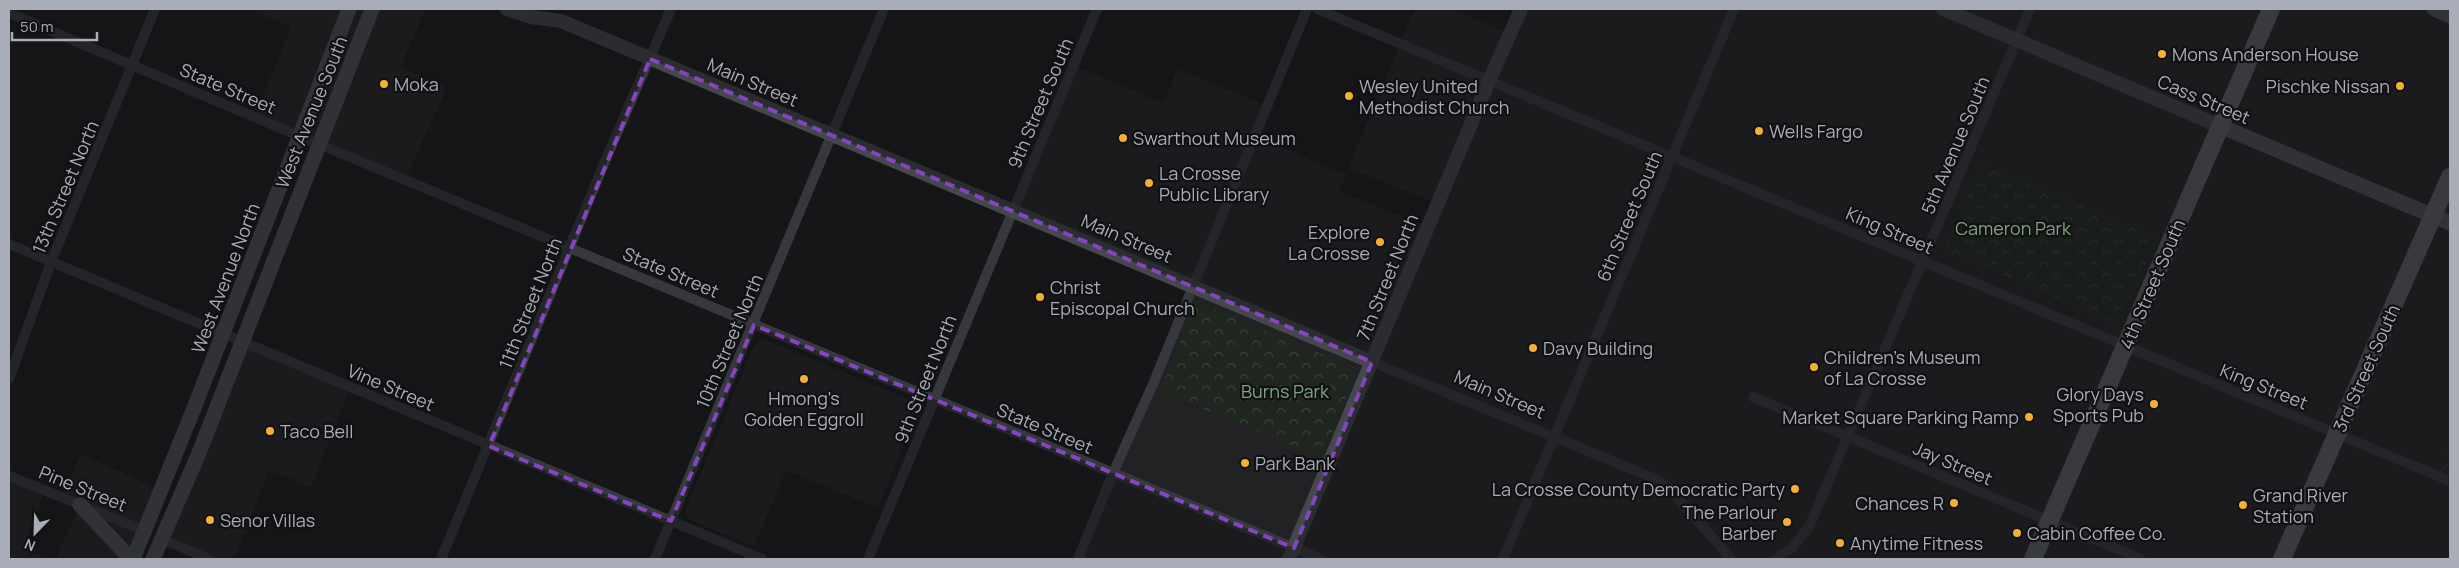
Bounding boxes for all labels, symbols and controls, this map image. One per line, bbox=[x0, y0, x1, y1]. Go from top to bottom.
scale bar bbox=[12, 10, 98, 42]
text: 50 m bbox=[20, 16, 54, 37]
street label: West Avenue South bbox=[270, 32, 352, 192]
street label: 9th Street South bbox=[1002, 34, 1078, 172]
place label: Mons Anderson House bbox=[2172, 42, 2359, 66]
marker: Mons Anderson House bbox=[2156, 48, 2168, 60]
street label: Main Street bbox=[704, 52, 802, 112]
street label: State Street bbox=[176, 57, 280, 119]
street label: Cass Street bbox=[2154, 69, 2254, 129]
place label: Moka bbox=[394, 72, 439, 96]
street label: 5th Avenue South bbox=[1915, 72, 1995, 218]
place label: Wesley United Methodist Church bbox=[1359, 74, 1510, 119]
place label: Pischke Nissan bbox=[2266, 74, 2390, 98]
marker: Moka bbox=[378, 78, 390, 90]
marker: Pischke Nissan bbox=[2394, 80, 2406, 92]
marker: Wesley United Methodist Church bbox=[1343, 90, 1355, 102]
street label: 13th Street North bbox=[26, 117, 104, 257]
place label: Wells Fargo bbox=[1769, 119, 1863, 143]
marker: Wells Fargo bbox=[1753, 125, 1765, 137]
place label: Swarthout Museum bbox=[1133, 126, 1296, 150]
marker: Swarthout Museum bbox=[1117, 132, 1129, 144]
street label: 6th Street South bbox=[1591, 147, 1667, 285]
place label: La Crosse Public Library bbox=[1159, 161, 1270, 206]
marker: La Crosse Public Library bbox=[1143, 177, 1155, 189]
street label: West Avenue North bbox=[185, 199, 265, 357]
street label: King Street bbox=[1843, 201, 1937, 259]
street label: Main Street bbox=[1078, 208, 1176, 268]
street label: 7th Street North bbox=[1351, 210, 1423, 344]
street label: 4th Street South bbox=[2114, 215, 2190, 353]
park label: Cameron Park bbox=[1955, 216, 2072, 240]
place label: Explore La Crosse bbox=[1288, 220, 1370, 265]
street label: 11th Street North bbox=[493, 234, 567, 372]
marker: Explore La Crosse bbox=[1374, 236, 1386, 248]
street label: State Street bbox=[619, 241, 723, 303]
street label: 10th Street North bbox=[690, 270, 768, 412]
place label: Christ Episcopal Church bbox=[1050, 275, 1195, 320]
marker: Christ Episcopal Church bbox=[1034, 291, 1046, 303]
street label: 3rd Street South bbox=[2327, 300, 2405, 436]
street label: 9th Street North bbox=[888, 311, 962, 447]
place label: Davy Building bbox=[1543, 336, 1653, 360]
marker: Davy Building bbox=[1527, 342, 1539, 354]
place label: Children's Museum of La Crosse bbox=[1824, 345, 1981, 390]
street label: Vine Street bbox=[344, 358, 438, 416]
street label: King Street bbox=[2217, 358, 2311, 414]
marker: Children's Museum of La Crosse bbox=[1808, 361, 1820, 373]
street label: Main Street bbox=[1451, 364, 1549, 424]
marker: Hmong's Golden Eggroll bbox=[798, 373, 810, 385]
park label: Burns Park bbox=[1241, 379, 1330, 403]
place label: Glory Days Sports Pub bbox=[2053, 382, 2144, 427]
place label: Hmong's Golden Eggroll bbox=[744, 386, 864, 431]
street label: State Street bbox=[993, 397, 1097, 459]
marker: Glory Days Sports Pub bbox=[2148, 398, 2160, 410]
place label: Market Square Parking Ramp bbox=[1782, 405, 2019, 429]
marker: Market Square Parking Ramp bbox=[2023, 411, 2035, 423]
place label: Taco Bell bbox=[280, 419, 353, 443]
marker: Taco Bell bbox=[264, 425, 276, 437]
street label: Jay Street bbox=[1910, 436, 1996, 490]
place label: Park Bank bbox=[1255, 451, 1336, 475]
marker: Park Bank bbox=[1239, 457, 1251, 469]
street label: Pine Street bbox=[36, 460, 130, 516]
place label: La Crosse County Democratic Party bbox=[1492, 477, 1785, 501]
marker: La Crosse County Democratic Party bbox=[1789, 483, 1801, 495]
place label: Grand River Station bbox=[2253, 483, 2349, 528]
place label: Chances R bbox=[1855, 491, 1944, 515]
marker: Chances R bbox=[1948, 497, 1960, 509]
marker: Grand River Station bbox=[2237, 499, 2249, 511]
place label: The Parlour Barber bbox=[1682, 500, 1778, 545]
north arrow bbox=[10, 508, 60, 558]
place label: Senor Villas bbox=[220, 508, 315, 532]
marker: Senor Villas bbox=[204, 514, 216, 526]
marker: The Parlour Barber bbox=[1781, 516, 1793, 528]
place label: Cabin Coffee Co. bbox=[2027, 521, 2167, 545]
marker: Cabin Coffee Co. bbox=[2011, 527, 2023, 539]
place label: Anytime Fitness bbox=[1850, 531, 1983, 555]
text: N bbox=[21, 535, 38, 556]
marker: Anytime Fitness bbox=[1834, 537, 1846, 549]

